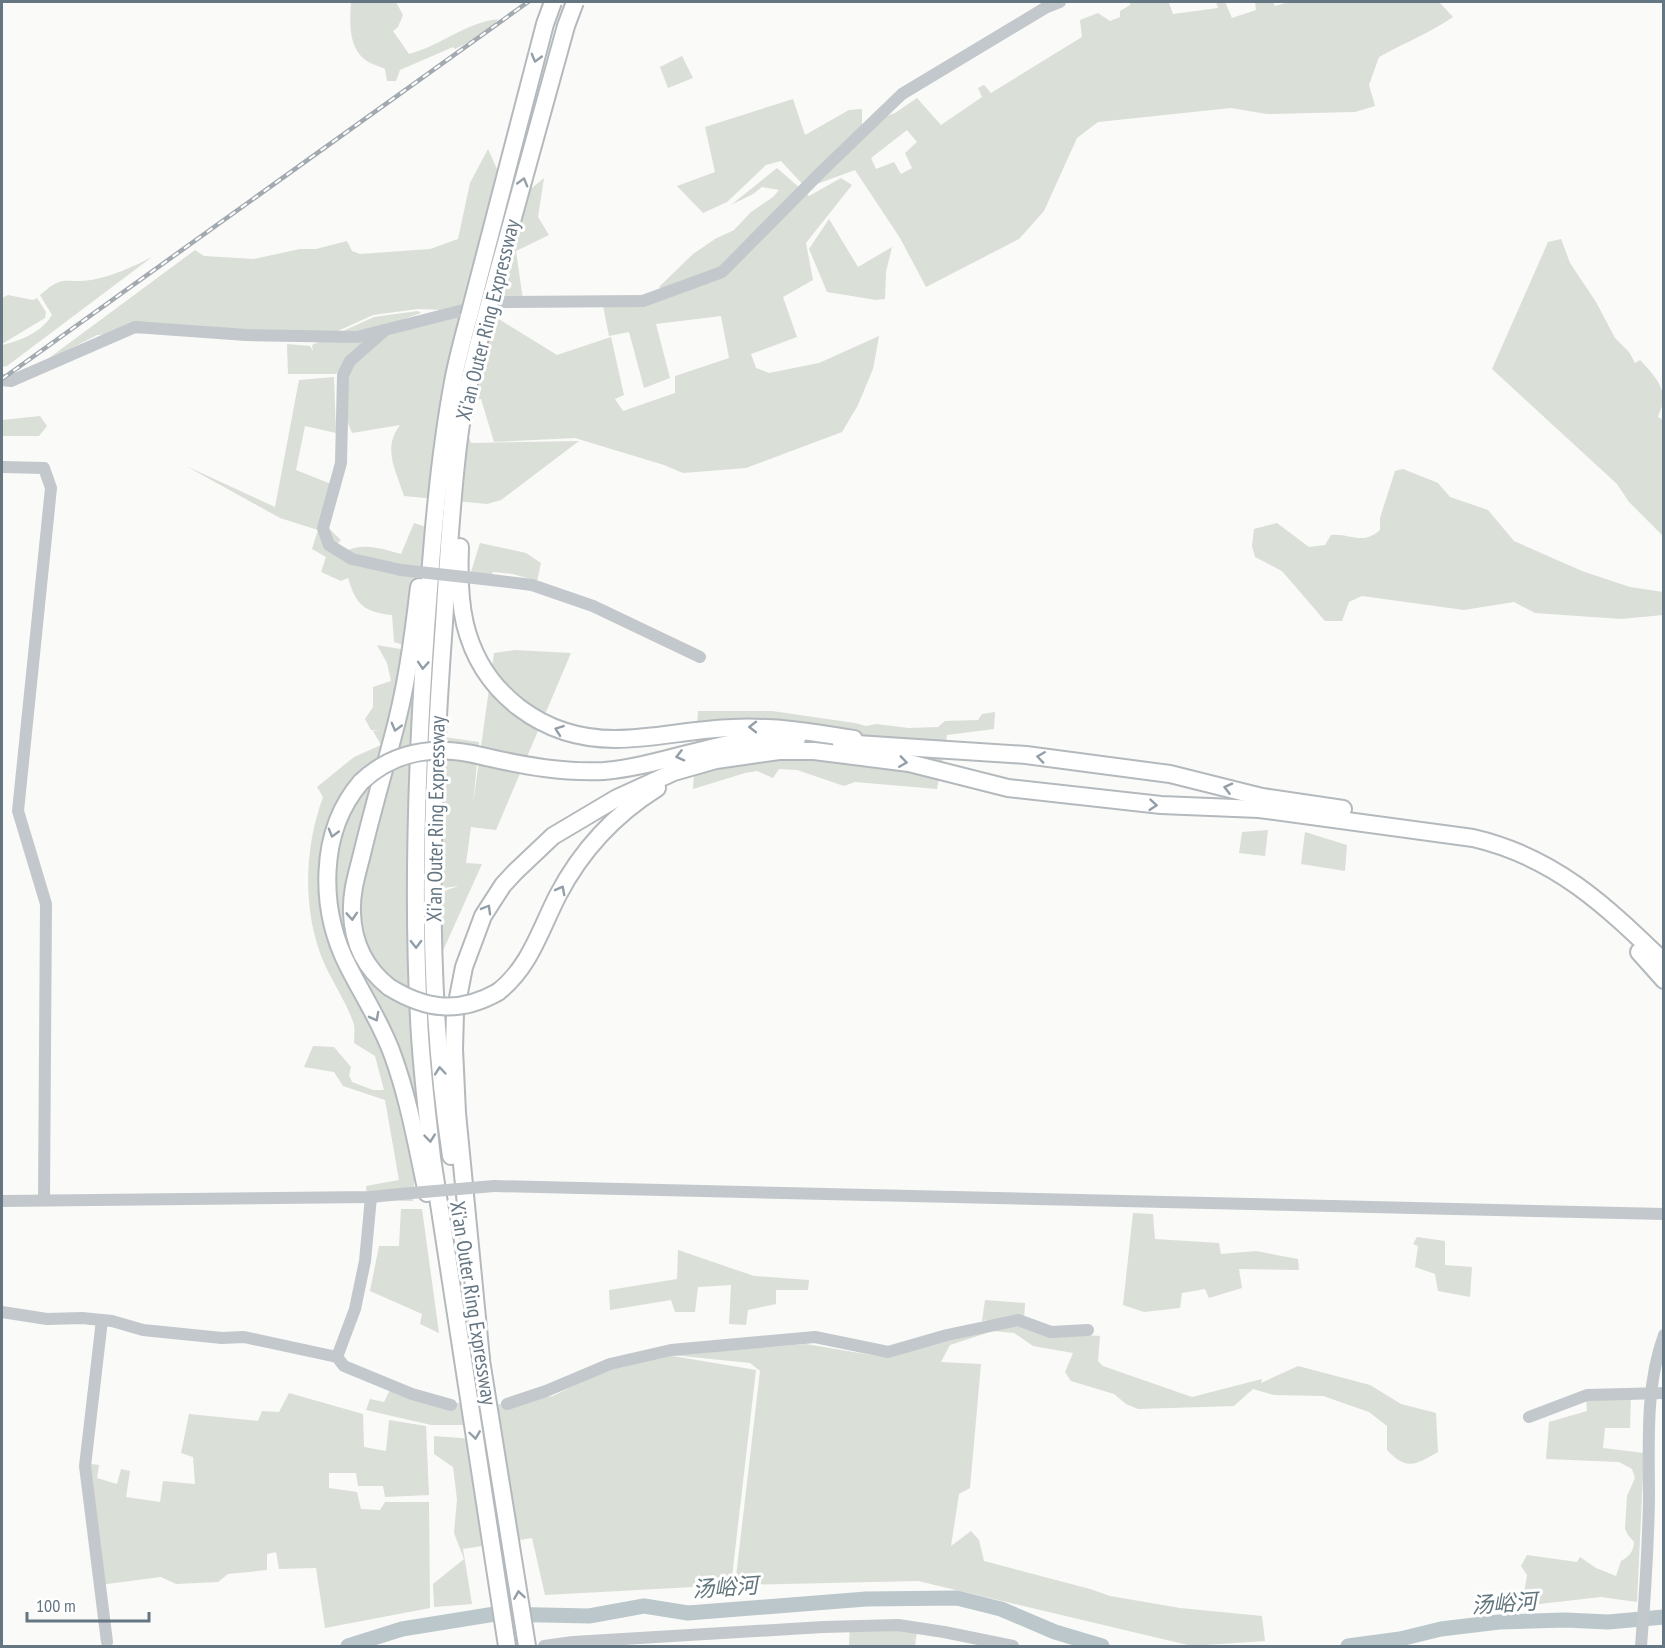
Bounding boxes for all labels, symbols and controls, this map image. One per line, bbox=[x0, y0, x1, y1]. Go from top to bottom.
one-way arrow bbox=[531, 52, 543, 62]
one-way arrow bbox=[516, 177, 528, 188]
street label: Xi'an Outer Ring Expressway bbox=[449, 216, 526, 423]
one-way arrow bbox=[417, 660, 430, 669]
street label: Xi'an Outer Ring Expressway bbox=[420, 715, 451, 922]
one-way arrow bbox=[748, 721, 757, 733]
one-way arrow bbox=[390, 722, 403, 732]
one-way arrow bbox=[555, 725, 566, 737]
one-way arrow bbox=[675, 748, 685, 761]
one-way arrow bbox=[1036, 751, 1045, 763]
one-way arrow bbox=[899, 756, 908, 768]
one-way arrow bbox=[1223, 783, 1233, 796]
one-way arrow bbox=[1148, 798, 1158, 811]
one-way arrow bbox=[328, 827, 340, 838]
one-way arrow bbox=[554, 886, 565, 896]
one-way arrow bbox=[480, 905, 492, 915]
one-way arrow bbox=[346, 912, 359, 921]
one-way arrow bbox=[410, 939, 423, 948]
one-way arrow bbox=[368, 1011, 380, 1022]
one-way arrow bbox=[434, 1067, 447, 1076]
one-way arrow bbox=[423, 1134, 436, 1143]
street label: Xi'an Outer Ring Expressway bbox=[444, 1199, 503, 1407]
one-way arrow bbox=[468, 1430, 480, 1439]
water label: 汤峪河 bbox=[691, 1570, 763, 1603]
scale bar bbox=[27, 1585, 148, 1623]
water label: 汤峪河 bbox=[1470, 1586, 1542, 1619]
one-way arrow bbox=[513, 1591, 526, 1601]
text: 100 m bbox=[36, 1594, 76, 1617]

